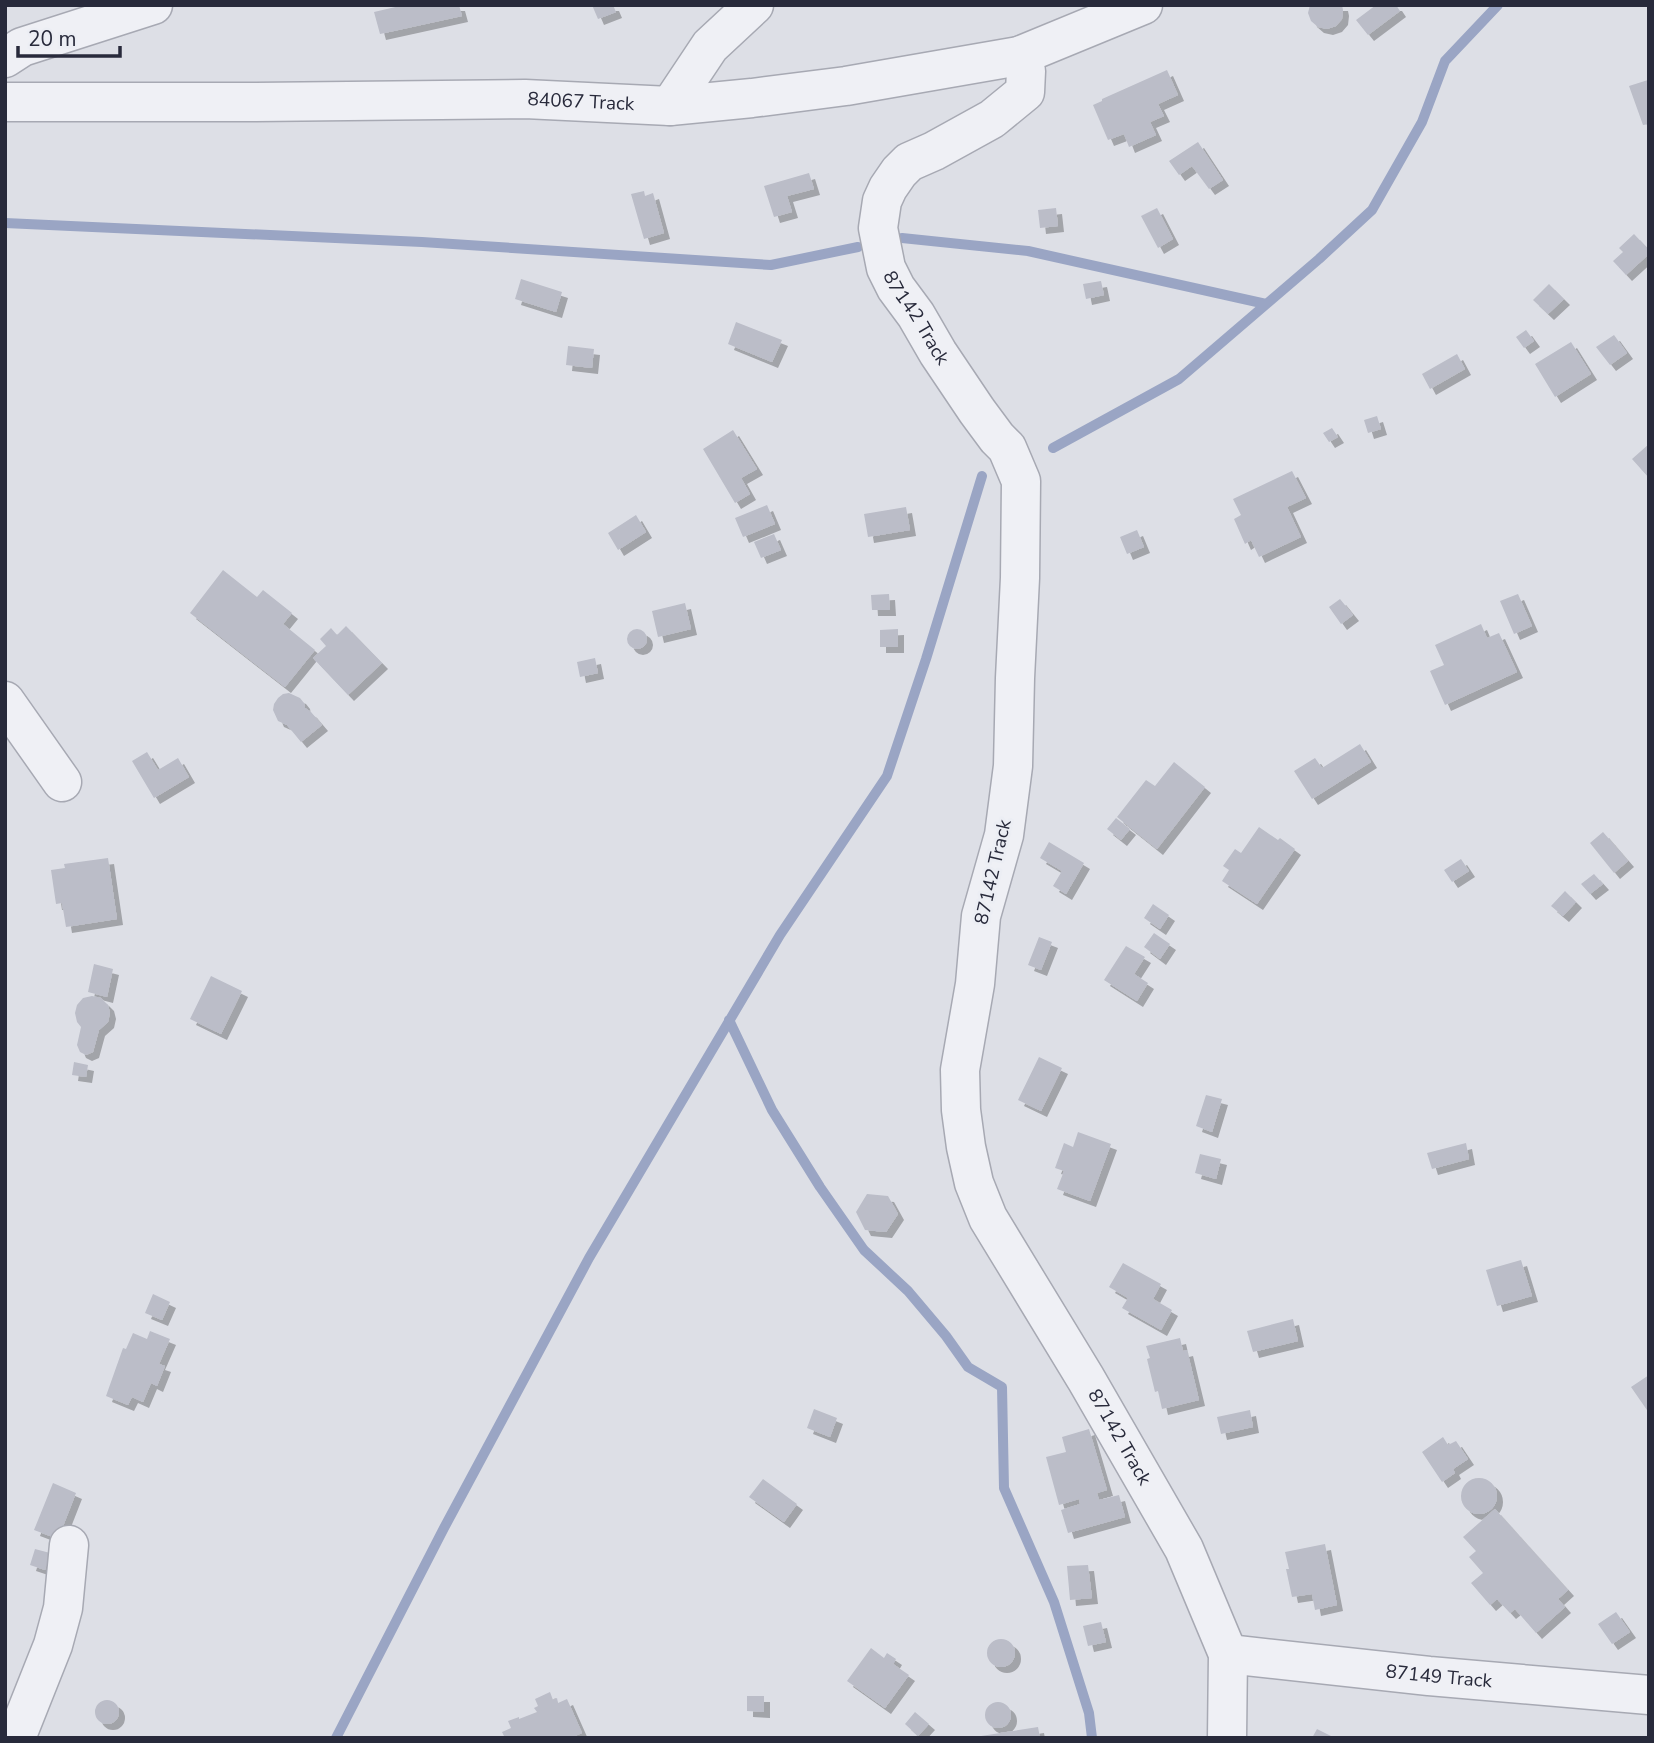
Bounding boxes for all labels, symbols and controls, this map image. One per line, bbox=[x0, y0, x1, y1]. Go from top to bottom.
scale bar bbox=[18, 14, 119, 58]
text: 20 m bbox=[28, 25, 77, 53]
street label: 84067 Track bbox=[527, 86, 635, 117]
street label: 87142 Track bbox=[876, 266, 956, 371]
street label: 87142 Track bbox=[968, 816, 1018, 927]
street label: 87142 Track bbox=[1081, 1384, 1158, 1490]
street label: 87149 Track bbox=[1384, 1658, 1494, 1694]

